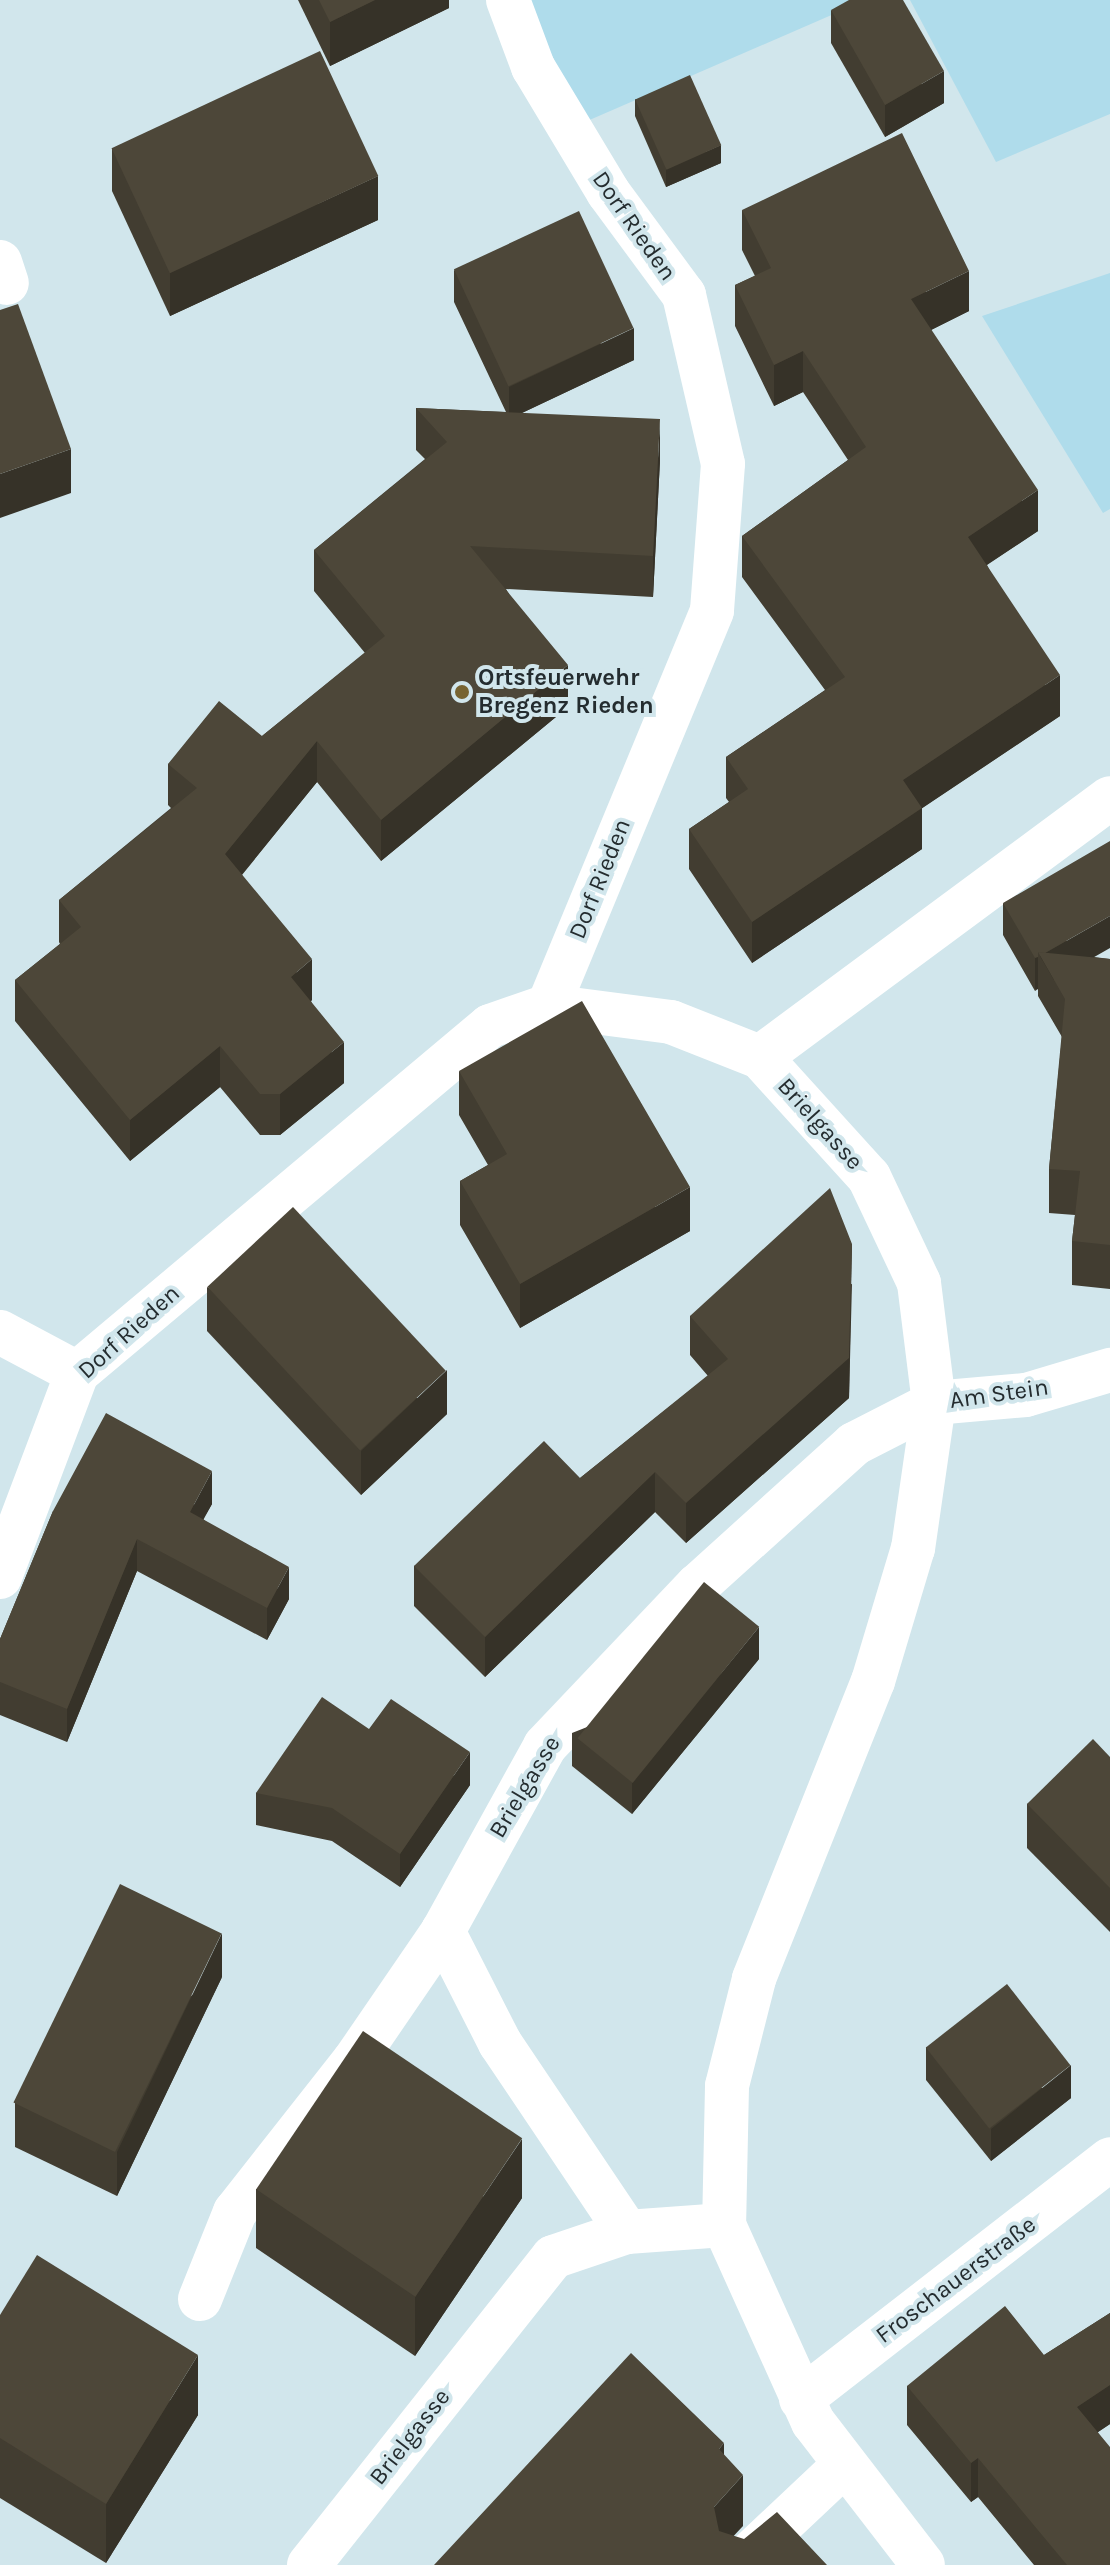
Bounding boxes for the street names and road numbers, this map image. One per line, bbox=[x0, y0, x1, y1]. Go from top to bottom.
street label: Dorf Rieden bbox=[586, 166, 682, 286]
street label: Dorf Rieden bbox=[563, 815, 637, 943]
street label: Brielgasse bbox=[771, 1072, 869, 1176]
street label: Dorf Rieden bbox=[72, 1279, 186, 1385]
street label: Am Stein bbox=[948, 1373, 1050, 1415]
street label: Brielgasse bbox=[483, 1731, 567, 1843]
street label: Froschauerstraße bbox=[870, 2210, 1042, 2350]
street label: Brielgasse bbox=[364, 2383, 456, 2491]

